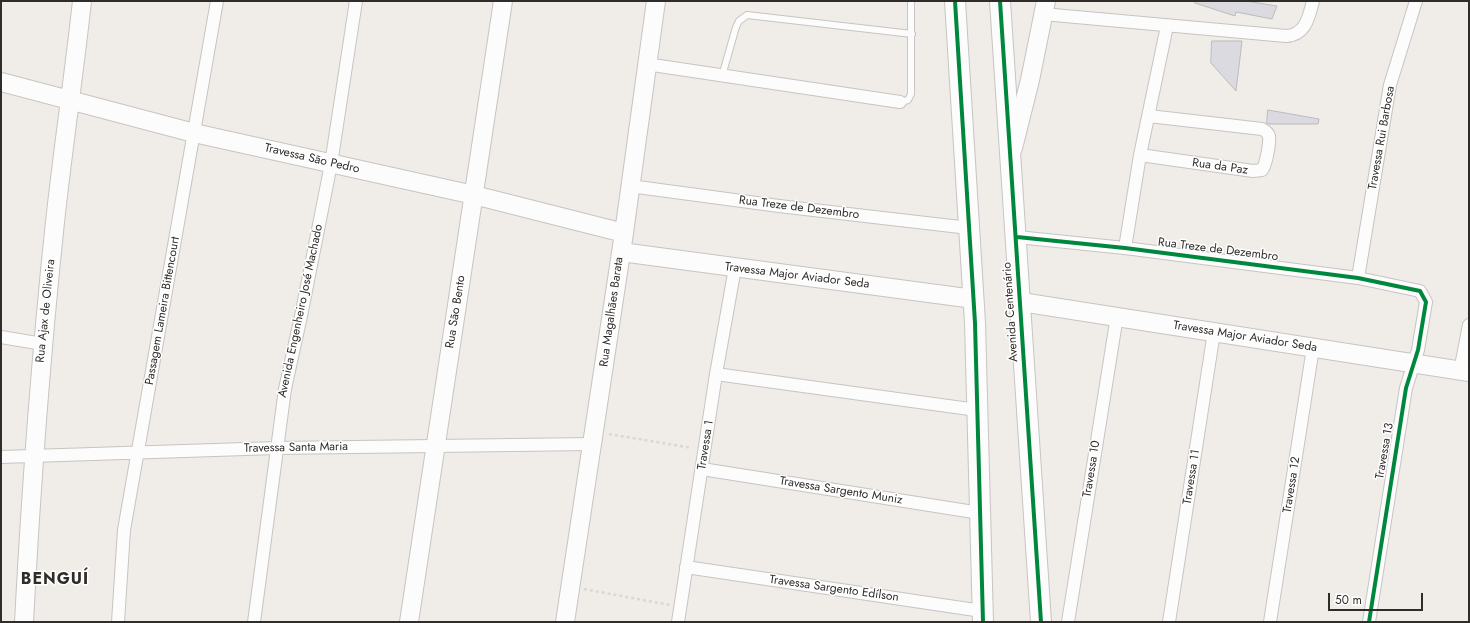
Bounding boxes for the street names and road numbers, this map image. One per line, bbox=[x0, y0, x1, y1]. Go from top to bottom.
street label: Travessa Rui Barbosa bbox=[1366, 85, 1398, 191]
street label: Travessa São Pedro bbox=[263, 141, 361, 177]
street label: Rua da Paz bbox=[1191, 156, 1249, 178]
street label: Rua Treze de Dezembro bbox=[738, 193, 860, 223]
street label: Avenida Engenheiro José Machado bbox=[276, 223, 326, 399]
street label: Rua Treze de Dezembro bbox=[1157, 235, 1279, 265]
street label: Passagem Lameira Bittencourt bbox=[143, 236, 183, 386]
street label: Rua Magalhães Barata bbox=[597, 256, 627, 368]
street label: Rua Ajax de Oliveira bbox=[33, 259, 59, 363]
street label: Travessa Major Aviador Seda bbox=[724, 260, 870, 292]
street label: Avenida Centenário bbox=[1000, 262, 1022, 362]
street label: Rua São Bento bbox=[443, 275, 469, 349]
street label: Travessa Major Aviador Seda bbox=[1172, 319, 1318, 355]
street label: Travessa 1 bbox=[695, 419, 717, 471]
street label: Travessa 13 bbox=[1373, 422, 1397, 480]
street label: Travessa Santa Maria bbox=[244, 440, 348, 456]
street label: Travessa 10 bbox=[1080, 440, 1104, 498]
street label: Travessa 11 bbox=[1181, 448, 1203, 506]
street label: Travessa 12 bbox=[1280, 456, 1304, 514]
street label: Travessa Sargento Muniz bbox=[778, 474, 904, 508]
street label: Travessa Sargento Edílson bbox=[768, 573, 900, 605]

